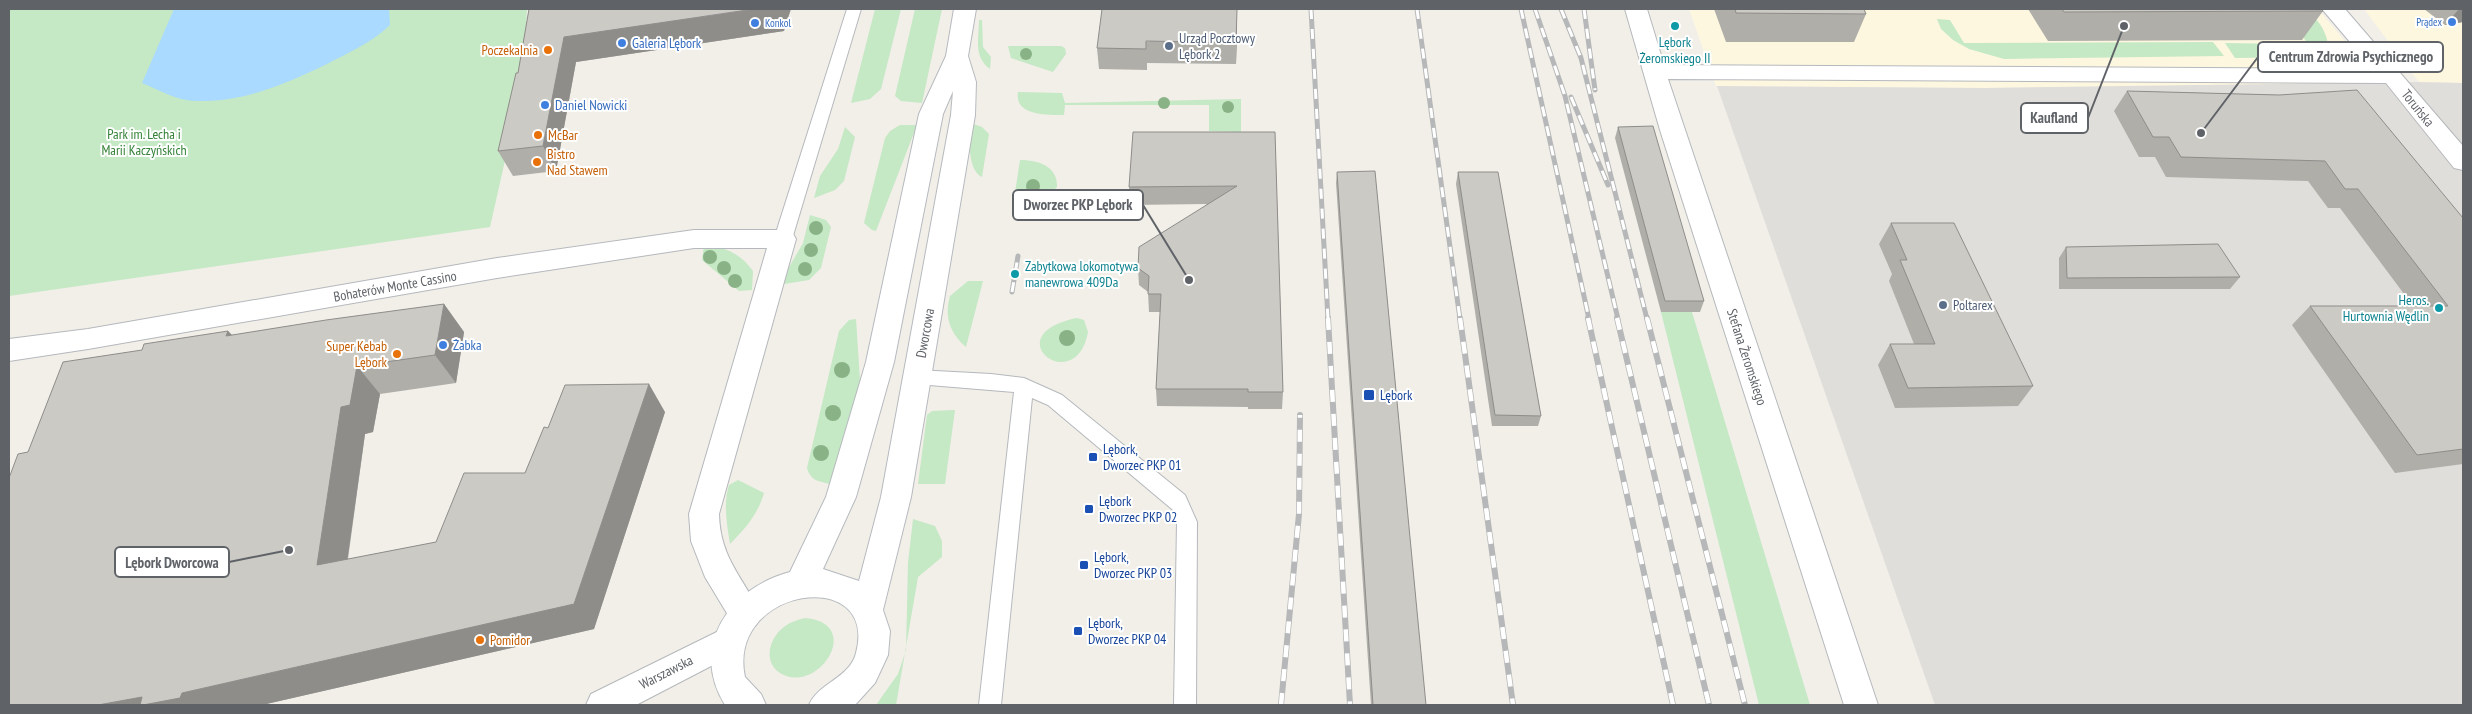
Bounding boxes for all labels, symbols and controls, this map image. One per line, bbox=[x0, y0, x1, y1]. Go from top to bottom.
place label: Prądex bbox=[2416, 15, 2442, 29]
place label: Konkol bbox=[765, 16, 791, 30]
marker: Prądex bbox=[2446, 16, 2458, 28]
marker: Konkol bbox=[749, 17, 761, 29]
marker: Lębork Żeromskiego II bbox=[1669, 20, 1681, 32]
place label: Urząd Pocztowy Lębork 2 bbox=[1179, 29, 1256, 63]
place label: Lębork Żeromskiego II bbox=[1640, 33, 1710, 67]
place label: Galeria Lębork bbox=[632, 34, 702, 52]
marker: Galeria Lębork bbox=[616, 37, 628, 49]
marker: Urząd Pocztowy Lębork 2 bbox=[1163, 40, 1175, 52]
place label: Poczekalnia bbox=[481, 41, 538, 59]
callout: Centrum Zdrowia Psychicznego bbox=[2258, 42, 2443, 72]
marker: Poczekalnia bbox=[542, 44, 554, 56]
text: Centrum Zdrowia Psychicznego bbox=[2269, 47, 2434, 66]
street label: Toruńska bbox=[2398, 86, 2438, 130]
place label: Daniel Nowicki bbox=[555, 96, 627, 114]
marker: Daniel Nowicki bbox=[539, 99, 551, 111]
callout: Kaufland bbox=[2021, 103, 2088, 133]
text: Kaufland bbox=[2030, 108, 2078, 127]
park label: Park im. Lecha i Marii Kaczyńskich bbox=[101, 125, 187, 159]
place label: McBar bbox=[548, 126, 578, 144]
marker: McBar bbox=[532, 129, 544, 141]
place label: Bistro Nad Stawem bbox=[547, 145, 608, 179]
marker: Bistro Nad Stawem bbox=[531, 156, 543, 168]
callout: Dworzec PKP Lębork bbox=[1013, 190, 1143, 220]
text: Dworzec PKP Lębork bbox=[1024, 195, 1133, 214]
place label: Zabytkowa lokomotywa manewrowa 409Da bbox=[1025, 257, 1138, 291]
street label: Bohaterów Monte Cassino bbox=[332, 266, 458, 306]
marker: Zabytkowa lokomotywa manewrowa 409Da bbox=[1009, 268, 1021, 280]
place label: Heros. Hurtownia Wędlin bbox=[2343, 291, 2429, 325]
place label: Poltarex bbox=[1953, 296, 1993, 314]
marker: Poltarex bbox=[1937, 299, 1949, 311]
marker: Heros. Hurtownia Wędlin bbox=[2433, 302, 2445, 314]
street label: Stefana Żeromskiego bbox=[1723, 306, 1771, 408]
street label: Dworcowa bbox=[912, 307, 938, 359]
place label: Żabka bbox=[453, 336, 482, 354]
place label: Super Kebab Lębork bbox=[326, 337, 388, 371]
marker: Żabka bbox=[437, 339, 449, 351]
marker: Super Kebab Lębork bbox=[391, 348, 403, 360]
place label: Lębork bbox=[1380, 386, 1413, 404]
marker: Lębork bbox=[1362, 388, 1376, 402]
place label: Lębork, Dworzec PKP 01 bbox=[1103, 440, 1181, 474]
marker: Lębork, Dworzec PKP 01 bbox=[1087, 451, 1099, 463]
place label: Lębork Dworzec PKP 02 bbox=[1099, 492, 1177, 526]
marker: Lębork Dworzec PKP 02 bbox=[1083, 503, 1095, 515]
callout: Lębork Dworcowa bbox=[115, 547, 229, 577]
place label: Lębork, Dworzec PKP 03 bbox=[1094, 548, 1172, 582]
text: Lębork Dworcowa bbox=[125, 553, 219, 572]
marker: Lębork, Dworzec PKP 03 bbox=[1078, 559, 1090, 571]
place label: Lębork, Dworzec PKP 04 bbox=[1088, 614, 1167, 648]
marker: Lębork, Dworzec PKP 04 bbox=[1072, 625, 1084, 637]
place label: Pomidor bbox=[490, 631, 530, 649]
marker: Pomidor bbox=[474, 634, 486, 646]
street label: Warszawska bbox=[636, 651, 696, 693]

